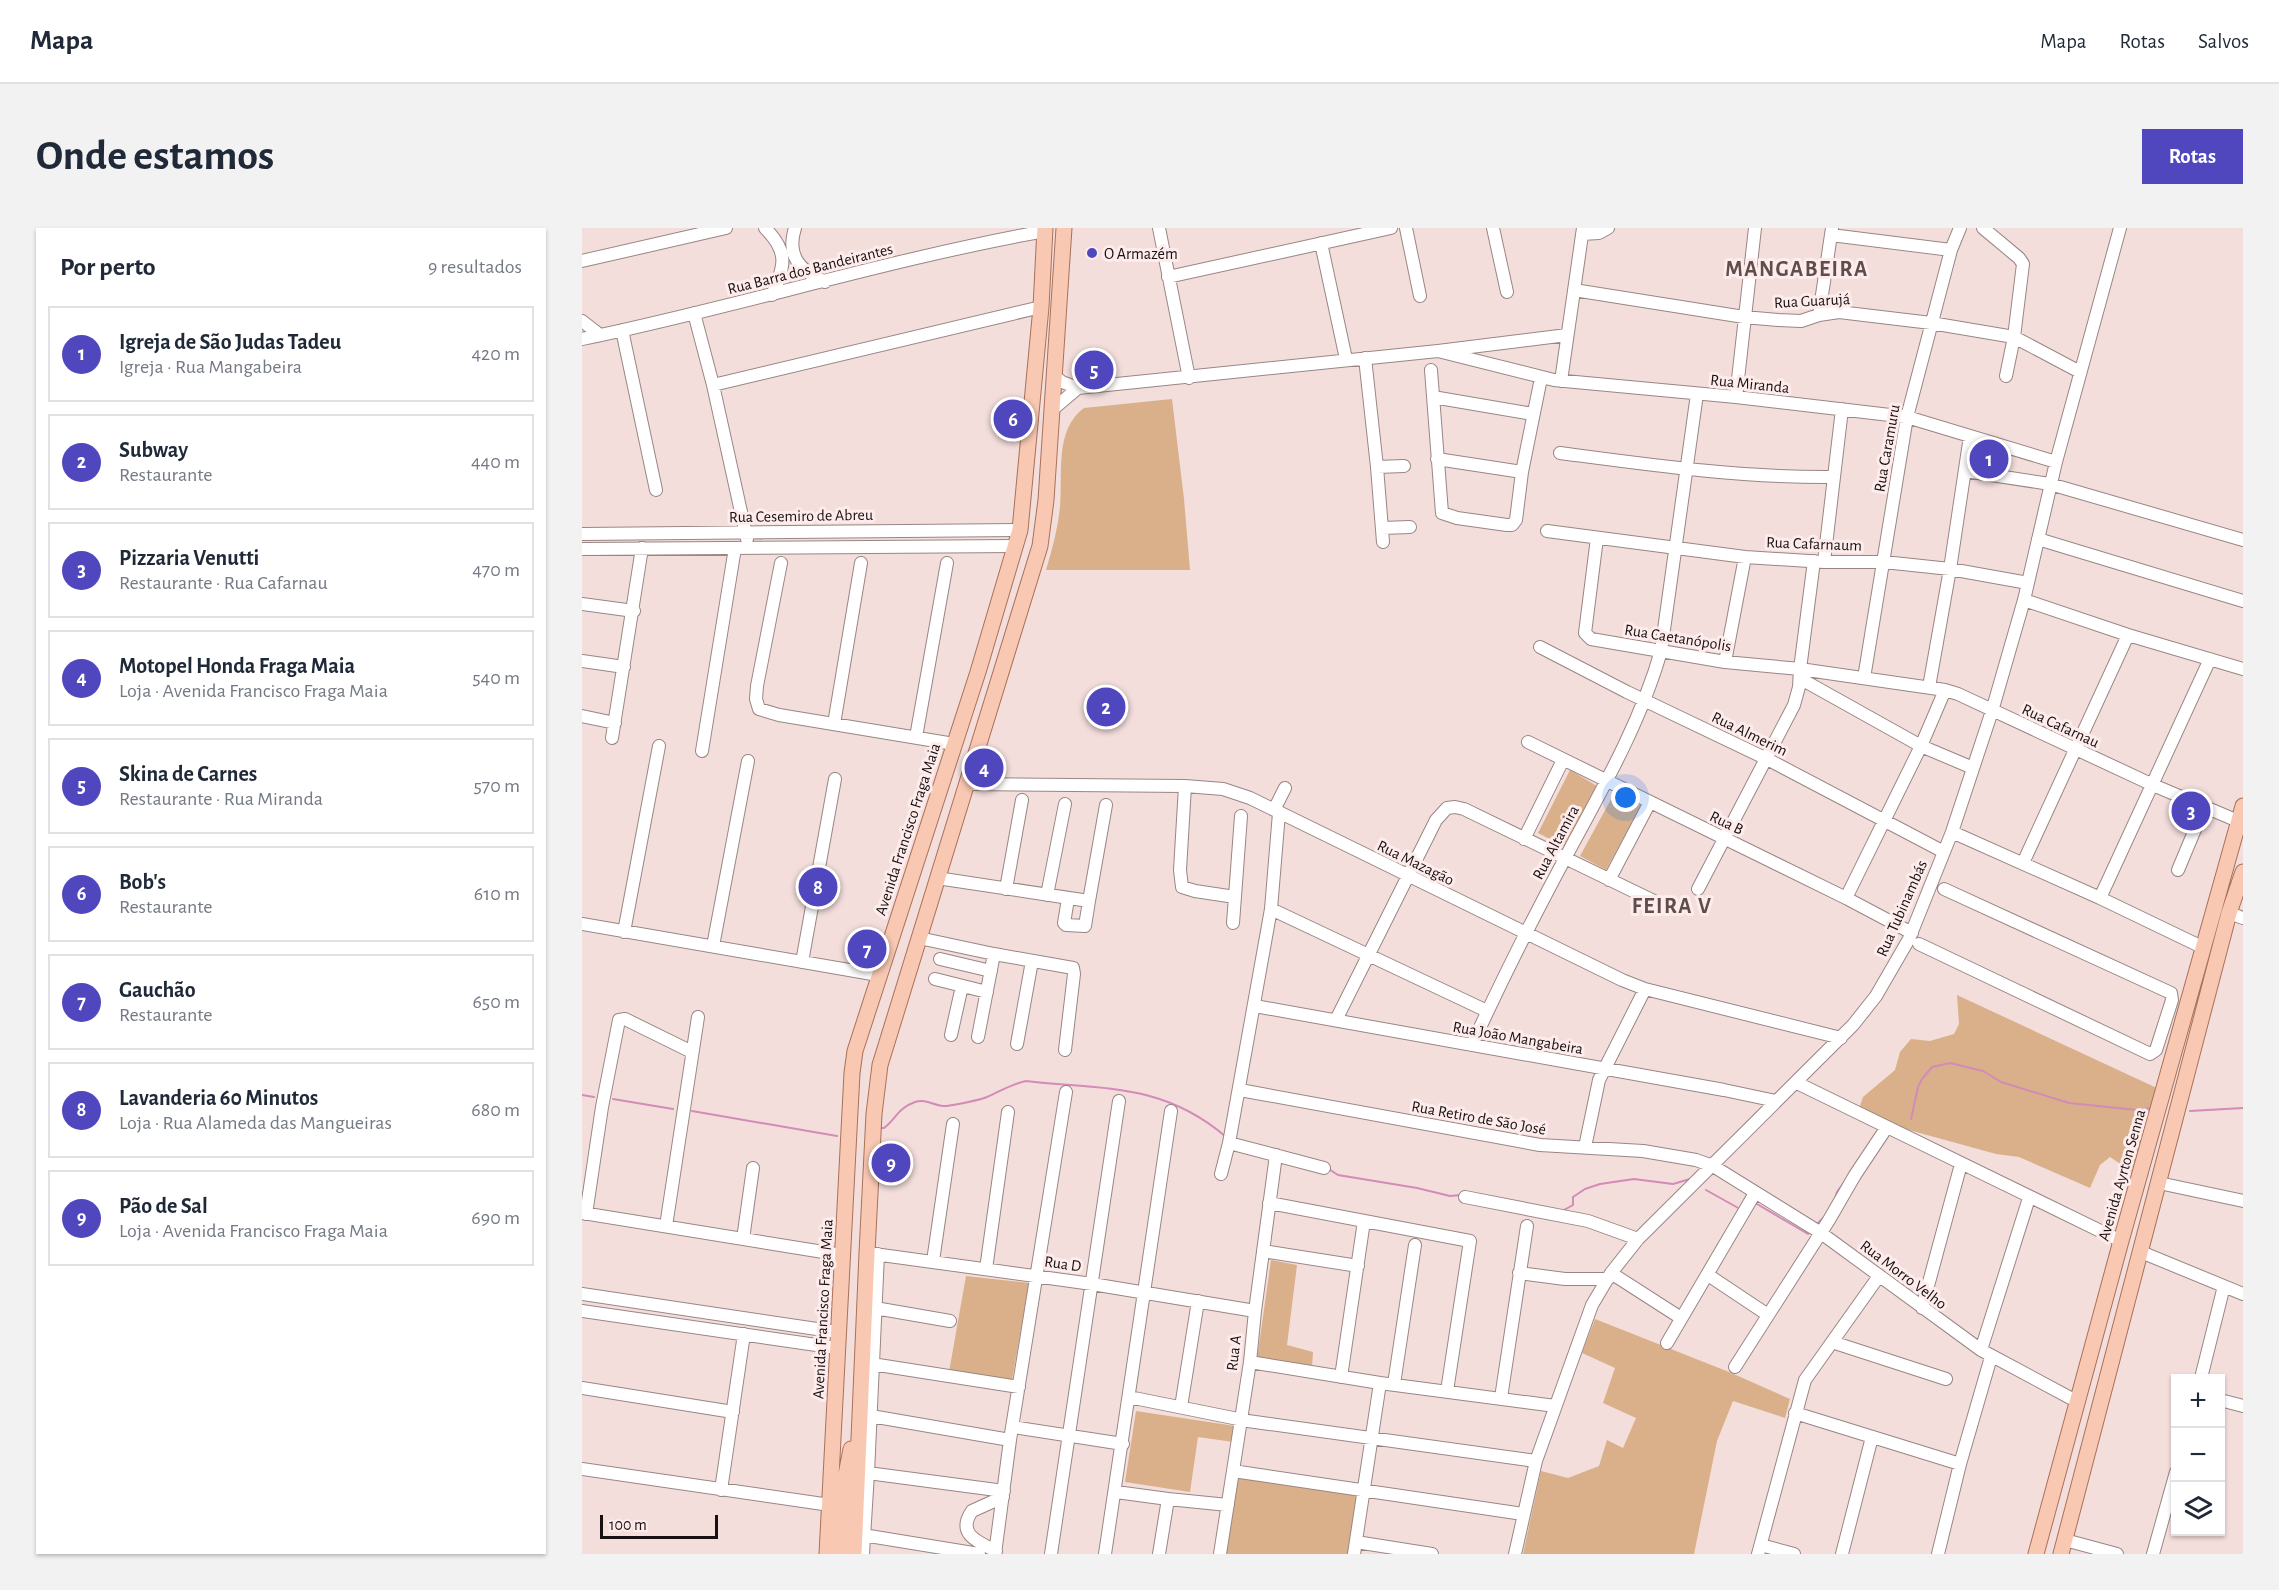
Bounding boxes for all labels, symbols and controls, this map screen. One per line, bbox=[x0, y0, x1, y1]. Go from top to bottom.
text: Mapa bbox=[30, 27, 93, 55]
text: Mapa bbox=[2040, 31, 2087, 52]
text: Rotas bbox=[2120, 31, 2165, 52]
text: Salvos bbox=[2198, 31, 2249, 52]
button: Rotas bbox=[2142, 129, 2243, 184]
text: Onde estamos bbox=[36, 135, 274, 177]
street label: Rua Barra dos Bandeirantes bbox=[726, 241, 895, 297]
marker: O Armazém bbox=[1085, 246, 1099, 260]
place label: O Armazém bbox=[1104, 246, 1178, 262]
text: Por perto bbox=[60, 254, 156, 280]
text: 9 resultados bbox=[428, 257, 522, 277]
district label: MANGABEIRA bbox=[1725, 258, 1869, 280]
street label: Rua Guarujá bbox=[1773, 291, 1851, 312]
text: Igreja de São Judas Tadeu bbox=[119, 331, 341, 353]
text: 1 bbox=[78, 344, 85, 364]
text: 420 m bbox=[471, 344, 520, 364]
pin: 5 bbox=[1074, 348, 1114, 392]
text: Igreja · Rua Mangabeira bbox=[119, 357, 302, 377]
street label: Rua Miranda bbox=[1710, 372, 1790, 396]
pin: 6 bbox=[994, 396, 1032, 441]
street label: Rua Caramuru bbox=[1871, 403, 1903, 493]
pin: 1 bbox=[1970, 436, 2008, 482]
text: Subway bbox=[119, 439, 188, 461]
text: 2 bbox=[77, 452, 86, 472]
text: 440 m bbox=[471, 452, 520, 472]
text: Restaurante bbox=[119, 465, 213, 485]
street label: Rua Cesemiro de Abreu bbox=[729, 507, 873, 525]
street label: Rua Cafarnaum bbox=[1766, 534, 1862, 554]
text: Pizzaria Venutti bbox=[119, 547, 259, 569]
text: 3 bbox=[77, 560, 86, 580]
text: 470 m bbox=[472, 560, 520, 580]
text: Restaurante · Rua Cafarnau bbox=[119, 573, 328, 593]
street label: Rua Caetanópolis bbox=[1623, 622, 1733, 654]
text: Motopel Honda Fraga Maia bbox=[119, 655, 355, 677]
text: 4 bbox=[76, 668, 87, 688]
text: 540 m bbox=[472, 668, 520, 688]
text: Loja · Avenida Francisco Fraga Maia bbox=[119, 681, 388, 701]
pin: 2 bbox=[1086, 684, 1126, 730]
street label: Rua Cafarnau bbox=[2019, 701, 2102, 751]
street label: Rua Almerim bbox=[1709, 709, 1790, 759]
street label: Avenida Francisco Fraga Maia bbox=[872, 741, 943, 918]
pin: 4 bbox=[964, 746, 1004, 790]
text: Skina de Carnes bbox=[119, 763, 257, 785]
text: 5 bbox=[77, 776, 86, 796]
text: 570 m bbox=[473, 776, 520, 796]
your location bbox=[1611, 783, 1640, 812]
pin: 3 bbox=[2172, 788, 2210, 834]
text: Restaurante · Rua Miranda bbox=[119, 789, 323, 809]
street label: Rua Altamira bbox=[1530, 803, 1582, 882]
street label: Rua B bbox=[1707, 808, 1746, 838]
street label: Rua Mazagão bbox=[1375, 837, 1457, 888]
street label: Rua Tubinambás bbox=[1874, 858, 1930, 959]
pin: 8 bbox=[798, 864, 838, 910]
text: Bob's bbox=[119, 871, 166, 893]
text: 6 bbox=[77, 884, 86, 904]
text: 610 m bbox=[474, 884, 520, 904]
district label: FEIRA V bbox=[1632, 895, 1712, 917]
text: Restaurante bbox=[119, 897, 213, 917]
pin: 7 bbox=[848, 926, 886, 972]
text: Gauchão bbox=[119, 979, 196, 1001]
text: 7 bbox=[77, 992, 86, 1012]
text: 650 m bbox=[472, 992, 520, 1012]
text: Restaurante bbox=[119, 1005, 213, 1025]
street label: Rua João Mangabeira bbox=[1451, 1019, 1584, 1057]
text: Lavanderia 60 Minutos bbox=[119, 1087, 318, 1109]
street label: Rua Retiro de São José bbox=[1410, 1098, 1547, 1138]
text: 8 bbox=[77, 1100, 86, 1120]
text: 680 m bbox=[471, 1100, 520, 1120]
street label: Avenida Ayrton Senna bbox=[2096, 1108, 2149, 1243]
text: Loja · Rua Alameda das Mangueiras bbox=[119, 1113, 392, 1133]
pin: 9 bbox=[872, 1140, 910, 1186]
text: Pão de Sal bbox=[119, 1195, 208, 1217]
text: 9 bbox=[77, 1208, 86, 1228]
text: 690 m bbox=[471, 1208, 520, 1228]
street label: Avenida Francisco Fraga Maia bbox=[810, 1219, 836, 1399]
text: Loja · Avenida Francisco Fraga Maia bbox=[119, 1221, 388, 1241]
street label: Rua Morro Velho bbox=[1857, 1237, 1950, 1312]
street label: Rua D bbox=[1043, 1253, 1082, 1274]
street label: Rua A bbox=[1224, 1334, 1244, 1372]
map controls bbox=[2171, 1374, 2225, 1536]
button: + bbox=[2171, 1374, 2225, 1428]
button: − bbox=[2171, 1428, 2225, 1482]
button: layers bbox=[2171, 1482, 2225, 1536]
scale bar bbox=[600, 1512, 718, 1540]
text: 100 m bbox=[609, 1517, 647, 1533]

